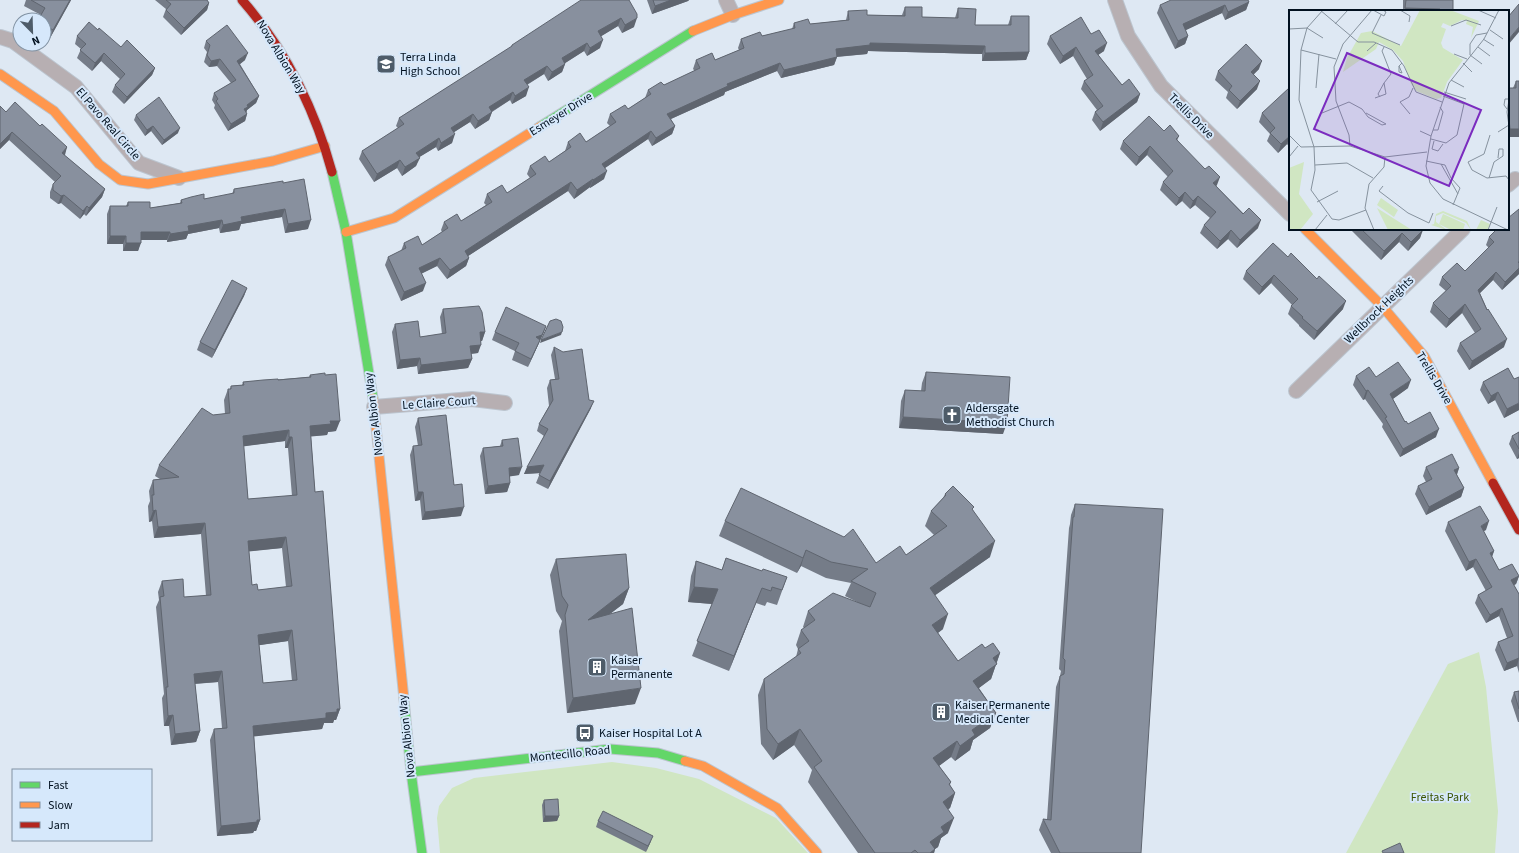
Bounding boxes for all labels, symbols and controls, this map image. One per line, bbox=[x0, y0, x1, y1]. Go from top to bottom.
inset map bbox=[1289, 10, 1509, 230]
north arrow bbox=[12, 12, 52, 52]
street label: Nova Albion Way bbox=[252, 17, 310, 98]
text: N bbox=[29, 32, 42, 49]
place label: Terra Linda High School bbox=[400, 49, 460, 80]
school or university icon: Terra Linda High School bbox=[375, 53, 397, 75]
street label: El Pavo Real Circle bbox=[72, 84, 144, 164]
street label: Esmeyer Drive bbox=[526, 88, 596, 140]
street label: Trellis Drive bbox=[1164, 89, 1218, 143]
street label: Wellbrock Heights bbox=[1340, 272, 1418, 348]
street label: Trellis Drive bbox=[1412, 349, 1456, 407]
street label: Nova Albion Way bbox=[360, 371, 388, 457]
street label: Le Claire Court bbox=[402, 392, 476, 414]
place label: Aldersgate Methodist Church bbox=[966, 400, 1054, 431]
church icon: Aldersgate Methodist Church bbox=[941, 404, 963, 426]
place label: Kaiser Permanente bbox=[611, 652, 673, 683]
building icon: Kaiser Permanente bbox=[586, 656, 608, 678]
street label: Nova Albion Way bbox=[394, 693, 420, 778]
place label: Kaiser Permanente Medical Center bbox=[955, 697, 1050, 728]
building icon: Kaiser Permanente Medical Center bbox=[930, 701, 952, 723]
bus stop icon: Kaiser Hospital Lot A bbox=[574, 722, 596, 744]
place label: Kaiser Hospital Lot A bbox=[599, 725, 702, 742]
street label: Montecillo Road bbox=[529, 741, 611, 767]
legend bbox=[12, 769, 152, 841]
text: Fast bbox=[48, 777, 68, 794]
park label: Freitas Park bbox=[1411, 789, 1469, 806]
text: Slow bbox=[48, 797, 73, 814]
text: Jam bbox=[48, 817, 70, 834]

